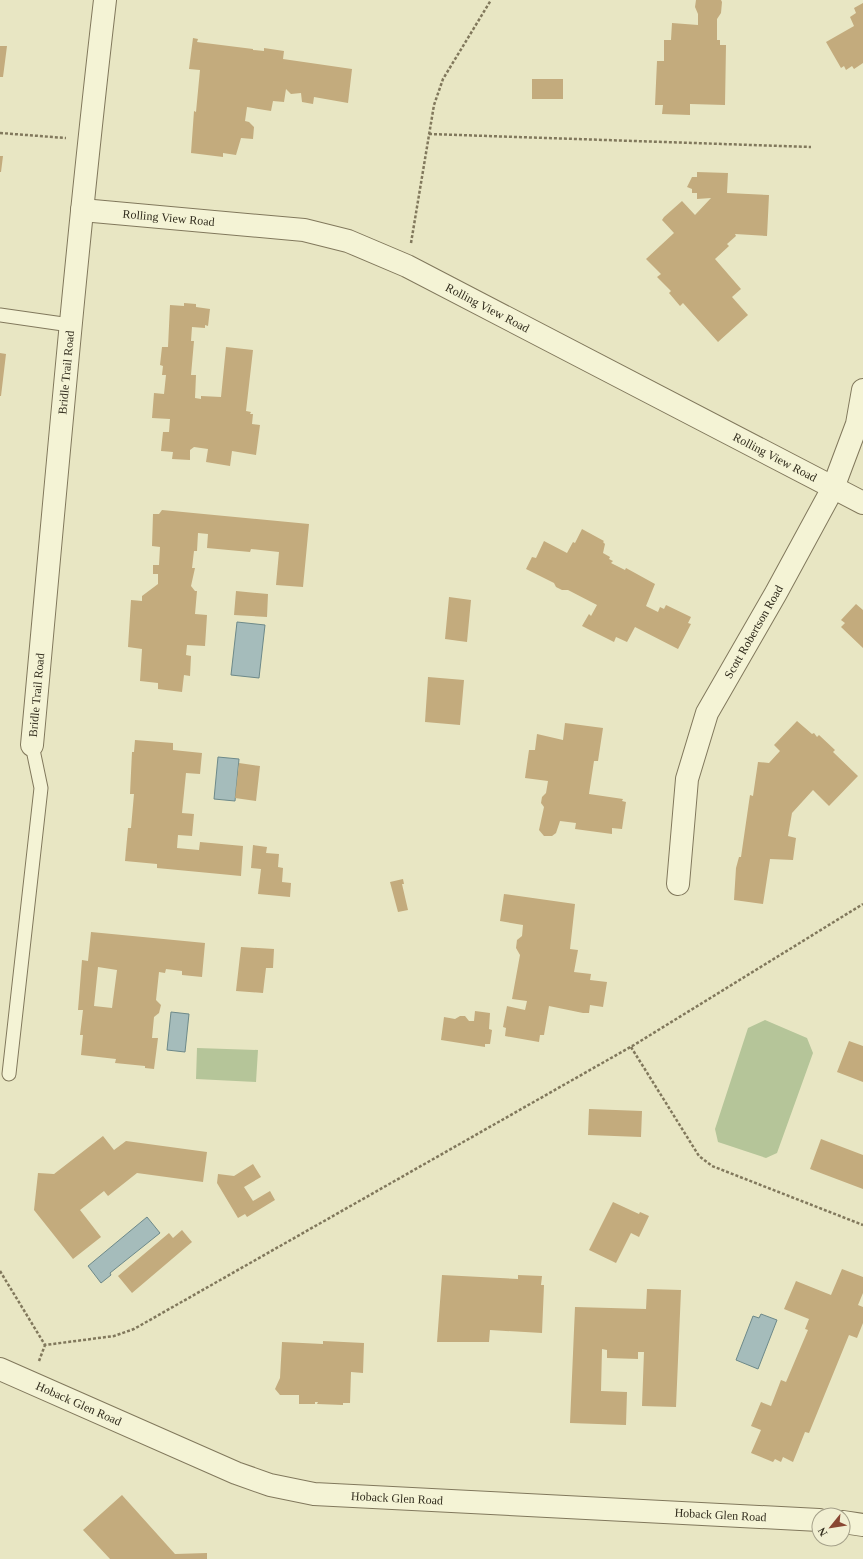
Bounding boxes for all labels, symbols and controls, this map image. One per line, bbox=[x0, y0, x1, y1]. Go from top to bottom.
street label: Rolling View Road bbox=[122, 207, 215, 229]
street label: Rolling View Road bbox=[443, 280, 532, 335]
street label: Bridle Trail Road bbox=[55, 330, 77, 415]
street label: Rolling View Road bbox=[731, 430, 819, 485]
street label: Scott Robertson Road bbox=[721, 583, 786, 681]
street label: Bridle Trail Road bbox=[26, 653, 47, 738]
street label: Hoback Glen Road bbox=[34, 1379, 124, 1429]
street label: Hoback Glen Road bbox=[351, 1489, 443, 1508]
street label: Hoback Glen Road bbox=[674, 1506, 767, 1524]
north arrow bbox=[811, 1507, 851, 1547]
text: N bbox=[815, 1526, 830, 1538]

